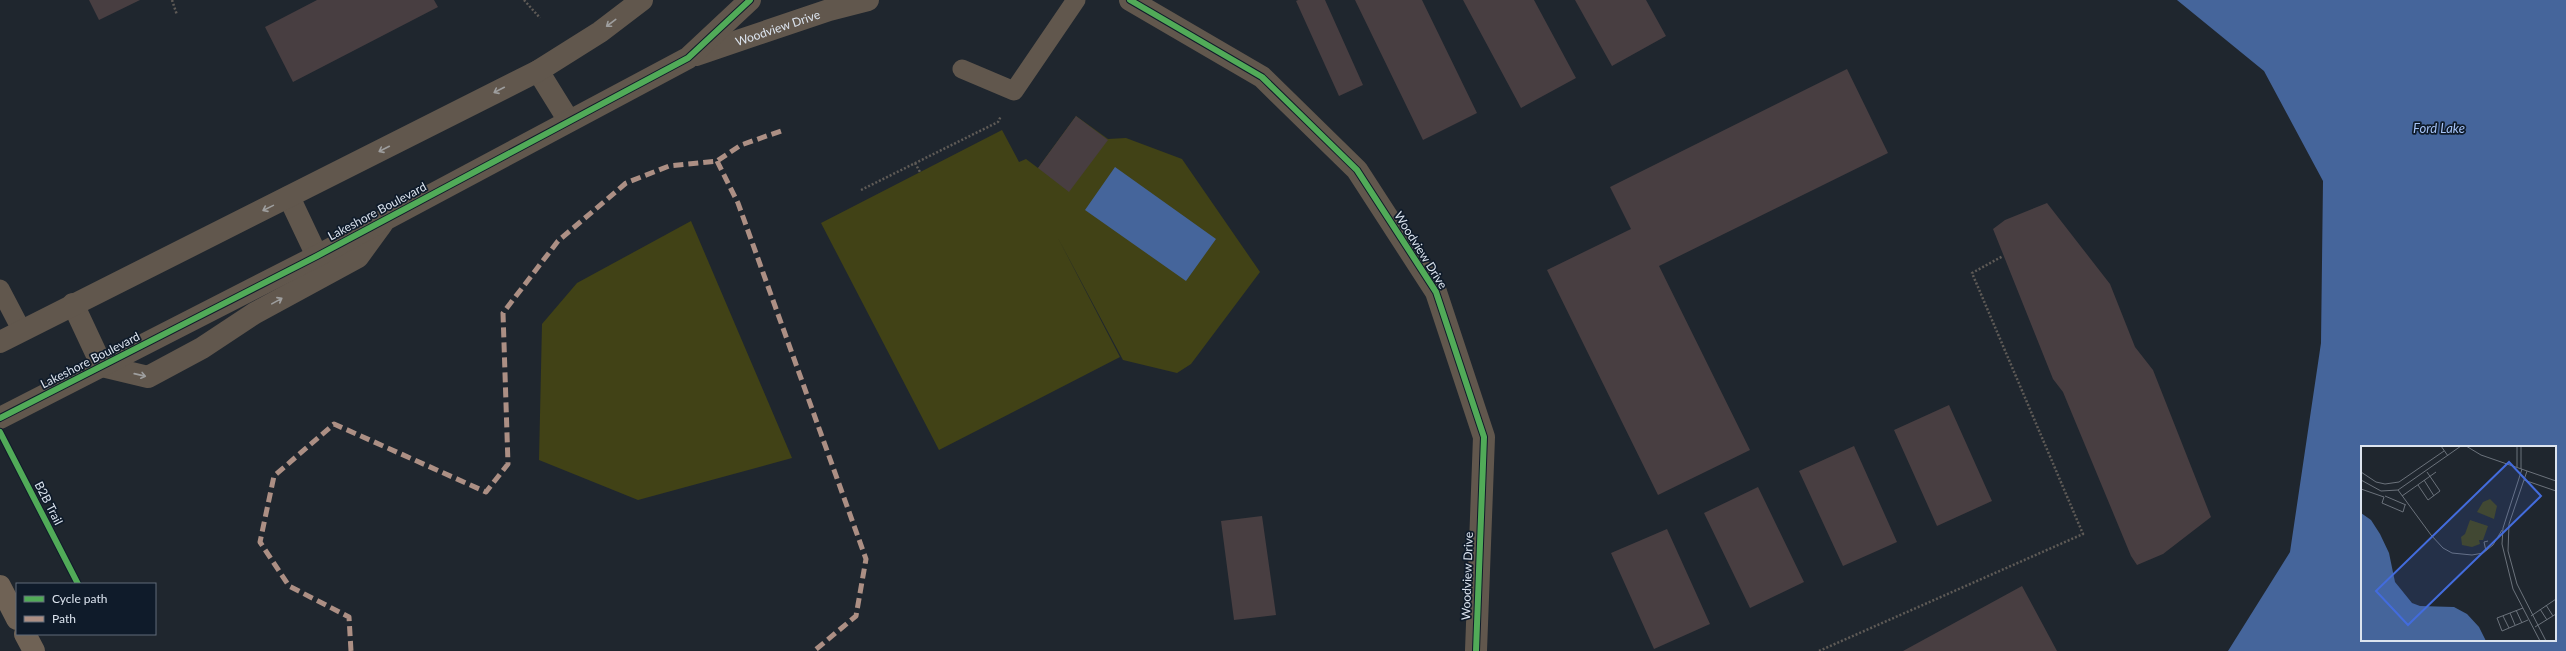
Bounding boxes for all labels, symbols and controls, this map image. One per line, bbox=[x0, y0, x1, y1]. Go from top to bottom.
street label: Woodview Drive bbox=[733, 6, 822, 49]
one-way arrow bbox=[605, 19, 616, 28]
one-way arrow bbox=[494, 87, 506, 94]
water label: Ford Lake bbox=[2413, 120, 2465, 136]
one-way arrow bbox=[378, 146, 390, 153]
street label: Lakeshore Boulevard bbox=[325, 179, 429, 243]
one-way arrow bbox=[262, 205, 274, 212]
street label: Woodview Drive bbox=[1391, 209, 1451, 291]
one-way arrow bbox=[271, 297, 283, 305]
street label: Lakeshore Boulevard bbox=[38, 328, 142, 392]
one-way arrow bbox=[133, 372, 146, 380]
inset map bbox=[2361, 446, 2556, 641]
street label: B2B Trail bbox=[32, 479, 66, 527]
street label: Woodview Drive bbox=[1458, 532, 1476, 620]
legend bbox=[16, 583, 156, 635]
text: Cycle path bbox=[52, 591, 107, 606]
text: Path bbox=[52, 611, 76, 626]

